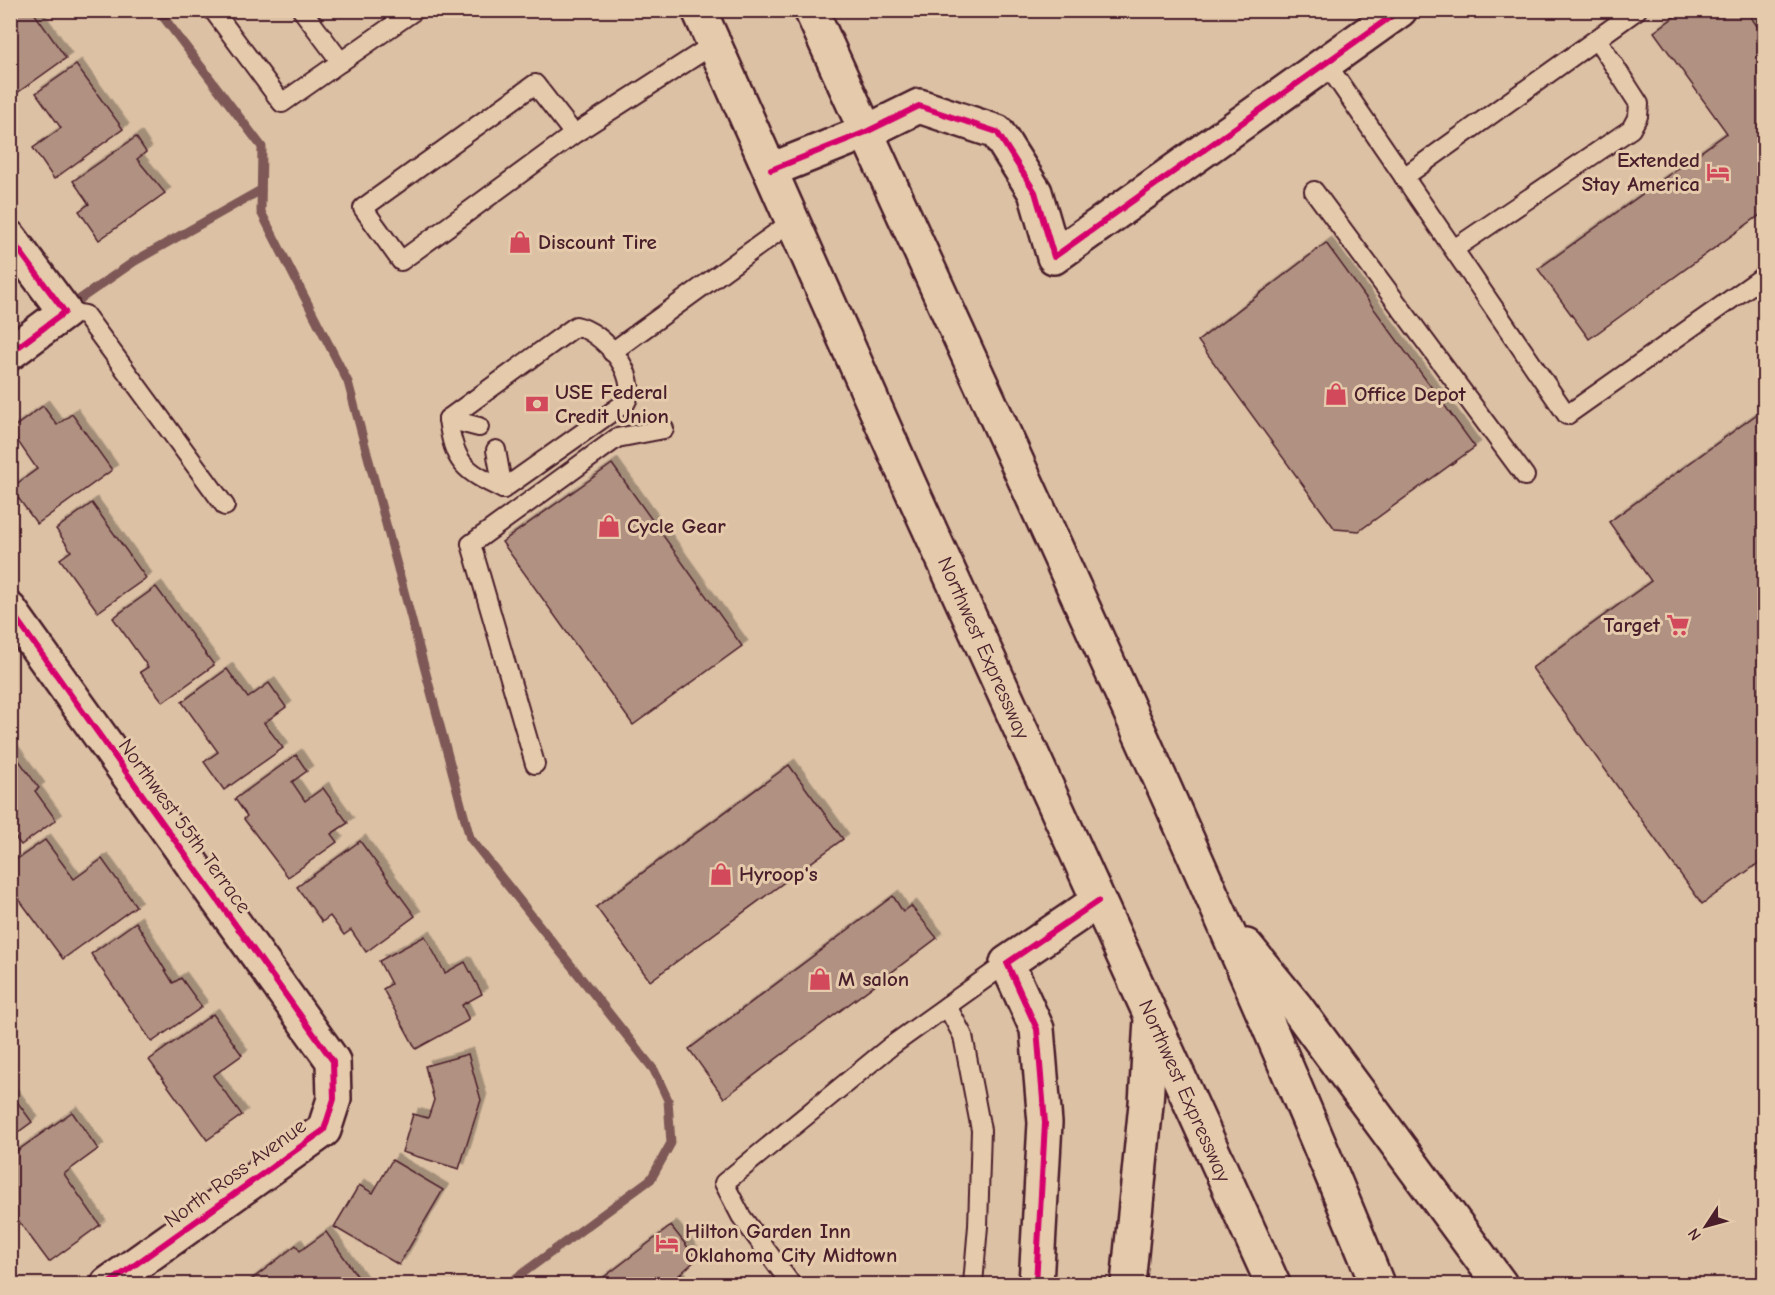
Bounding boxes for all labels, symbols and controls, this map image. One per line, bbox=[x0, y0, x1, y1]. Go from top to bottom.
place label: Extended Stay America bbox=[1582, 148, 1700, 196]
hotel icon: Extended Stay America bbox=[1705, 159, 1731, 185]
shop icon: Discount Tire bbox=[507, 229, 533, 255]
place label: Discount Tire bbox=[538, 230, 657, 254]
place label: USE Federal Credit Union bbox=[555, 380, 669, 428]
shop icon: Office Depot bbox=[1323, 381, 1349, 407]
place label: Office Depot bbox=[1354, 382, 1467, 406]
bank icon: USE Federal Credit Union bbox=[524, 391, 550, 417]
shop icon: Cycle Gear bbox=[596, 513, 622, 539]
place label: Cycle Gear bbox=[627, 514, 726, 538]
street label: Northwest Expressway bbox=[933, 553, 1035, 743]
supermarket icon: Target bbox=[1665, 612, 1691, 638]
place label: Target bbox=[1603, 613, 1661, 637]
street label: Northwest 55th Terrace bbox=[114, 734, 256, 918]
shop icon: Hyroop's bbox=[708, 861, 734, 887]
place label: Hyroop's bbox=[739, 862, 818, 886]
shop icon: M salon bbox=[807, 966, 833, 992]
place label: M salon bbox=[838, 967, 909, 991]
street label: Northwest Expressway bbox=[1134, 996, 1236, 1186]
street label: North Ross Avenue bbox=[160, 1114, 310, 1232]
north arrow bbox=[1676, 1196, 1736, 1256]
place label: Hilton Garden Inn Oklahoma City Midtown bbox=[685, 1219, 897, 1267]
text: N bbox=[1684, 1225, 1705, 1244]
hotel icon: Hilton Garden Inn Oklahoma City Midtown bbox=[654, 1230, 680, 1256]

